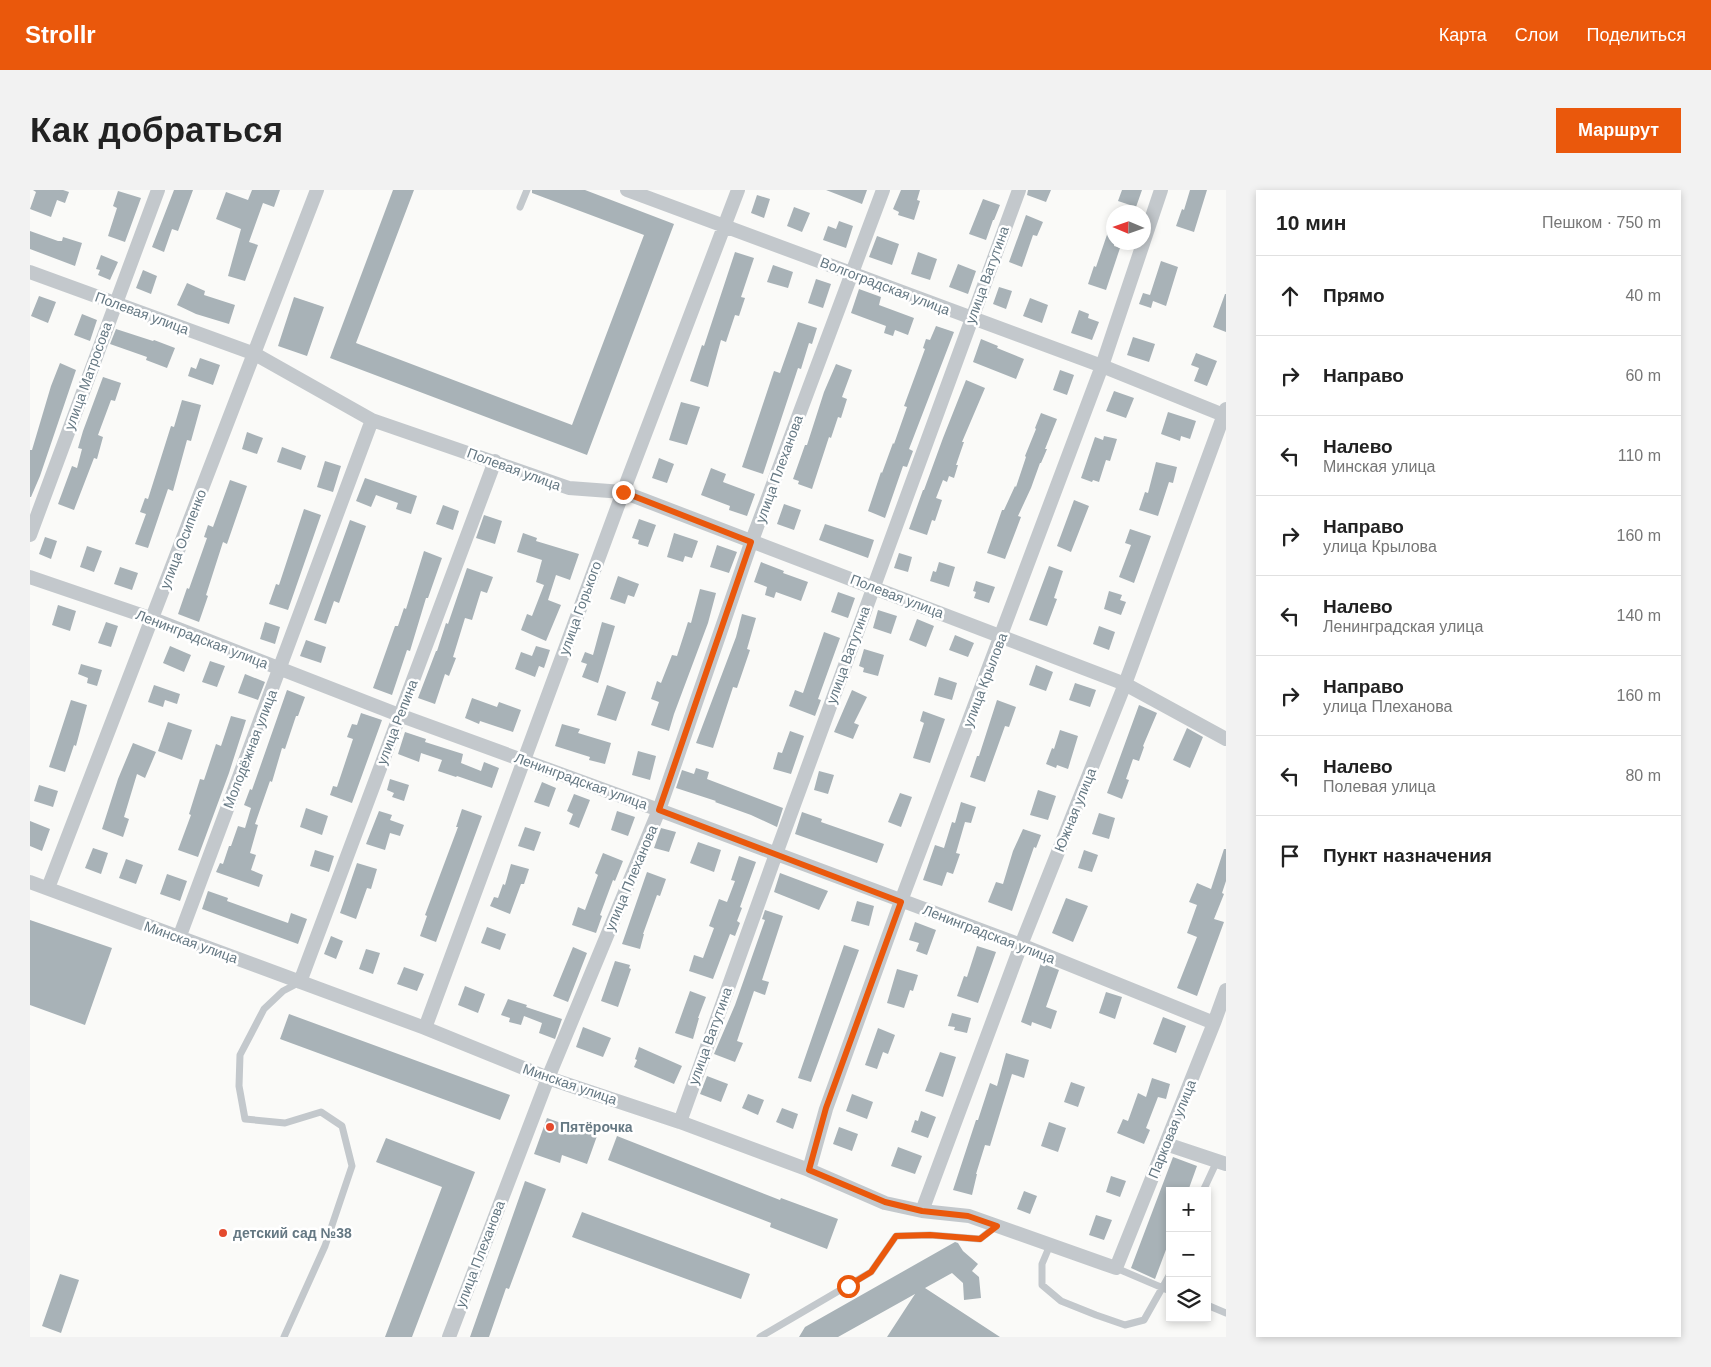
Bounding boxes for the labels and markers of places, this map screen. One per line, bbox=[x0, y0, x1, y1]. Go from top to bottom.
place label: Пятёрочка bbox=[560, 1119, 633, 1135]
marker: Пятёрочка bbox=[544, 1121, 556, 1133]
place label: детский сад №38 bbox=[233, 1225, 352, 1241]
marker: детский сад №38 bbox=[217, 1227, 229, 1239]

